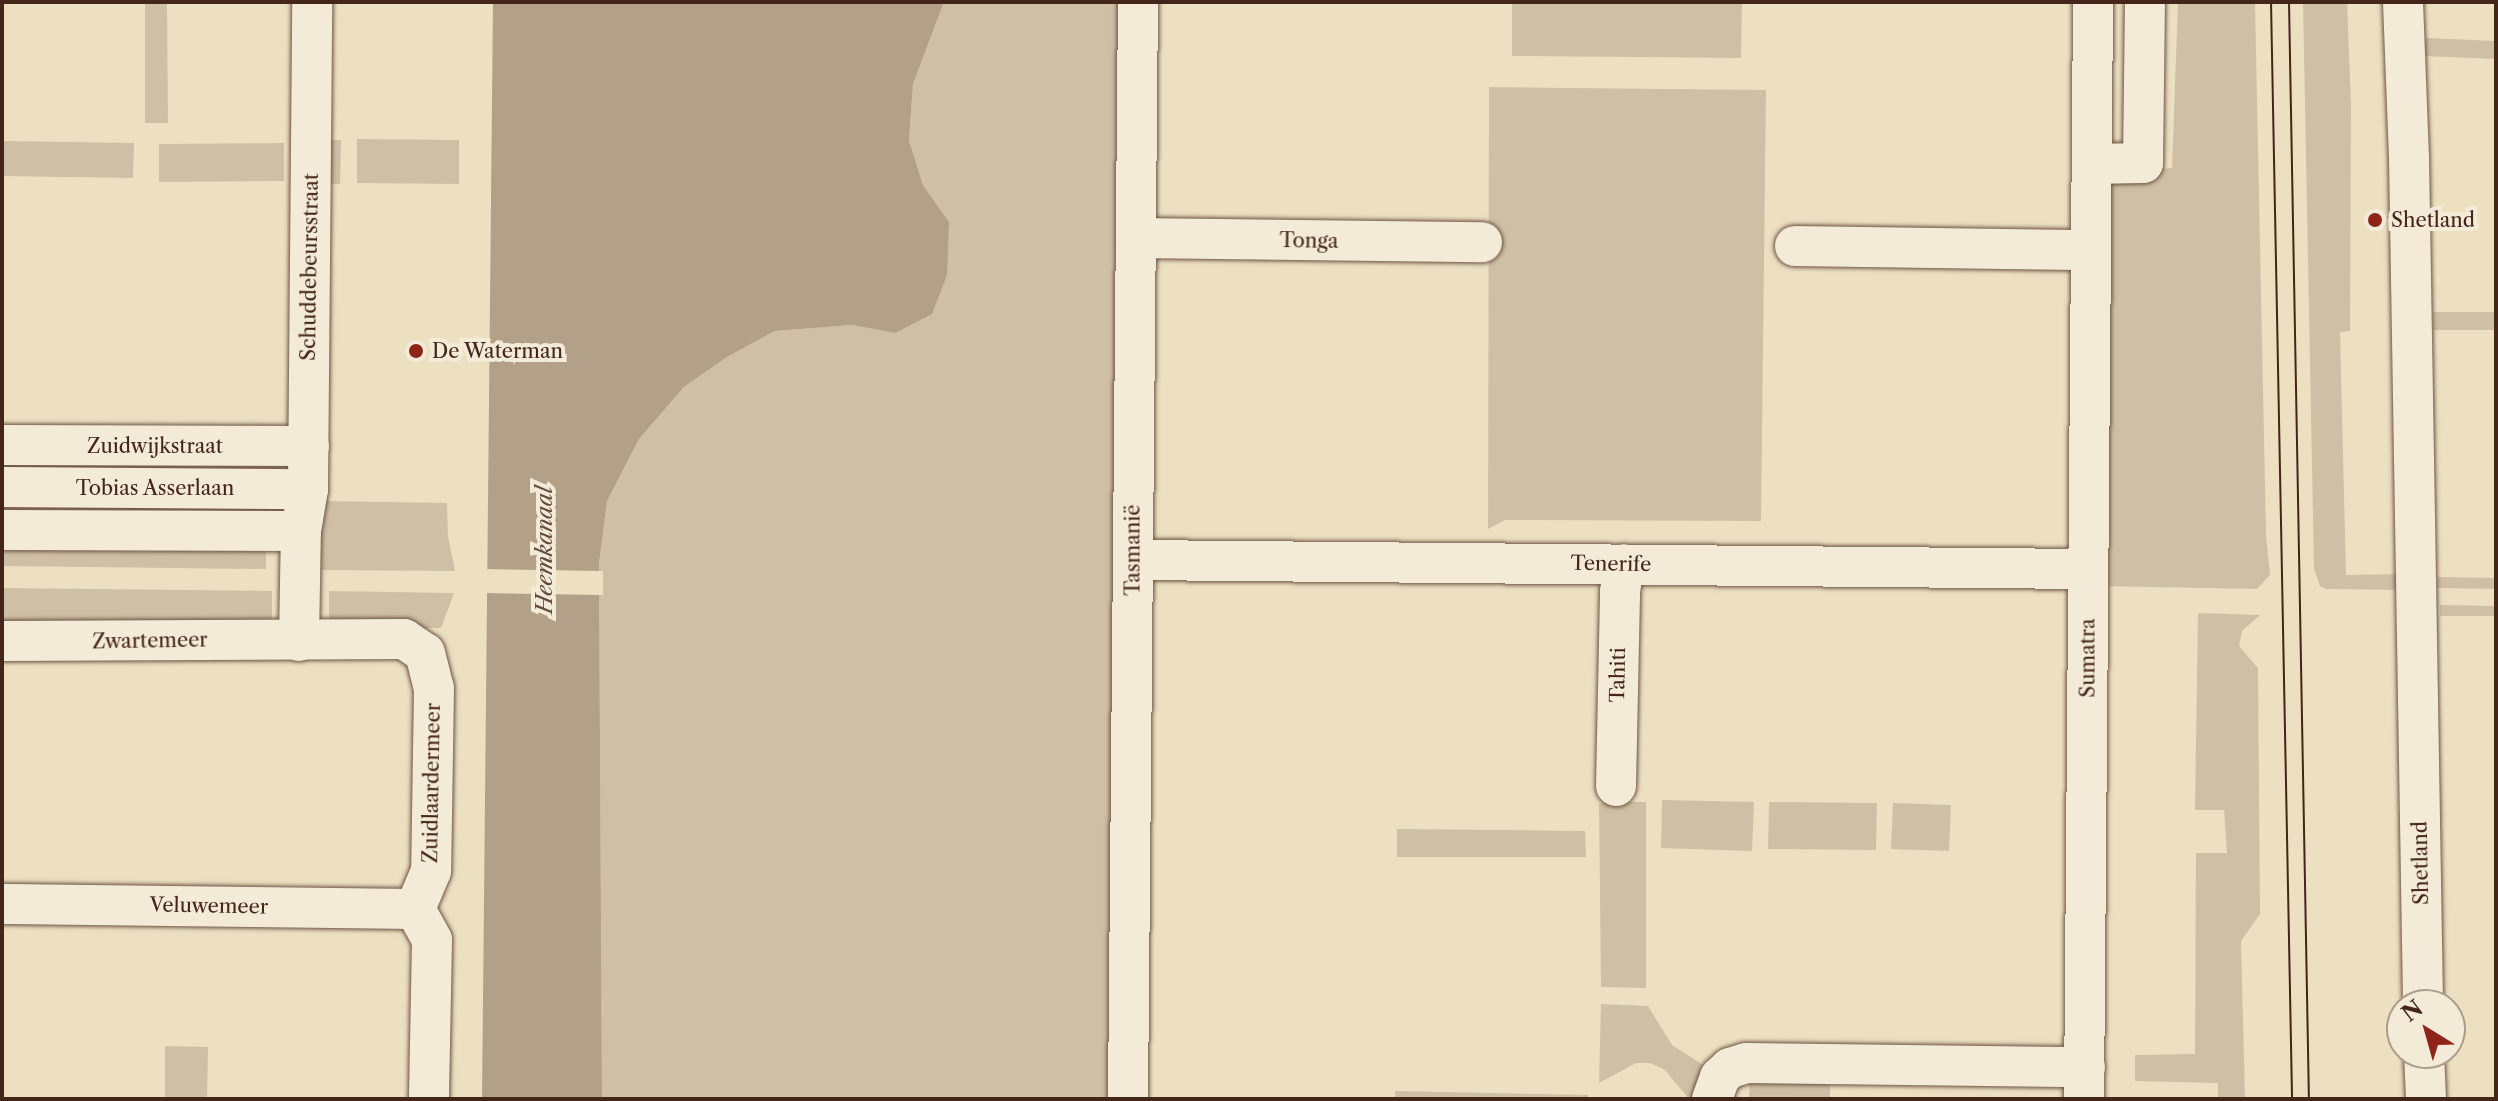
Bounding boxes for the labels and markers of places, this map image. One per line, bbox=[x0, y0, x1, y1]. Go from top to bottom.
place label: Shetland bbox=[2391, 208, 2475, 232]
marker: Shetland bbox=[2366, 211, 2384, 229]
place label: De Waterman bbox=[432, 339, 564, 363]
marker: De Waterman bbox=[407, 342, 425, 360]

